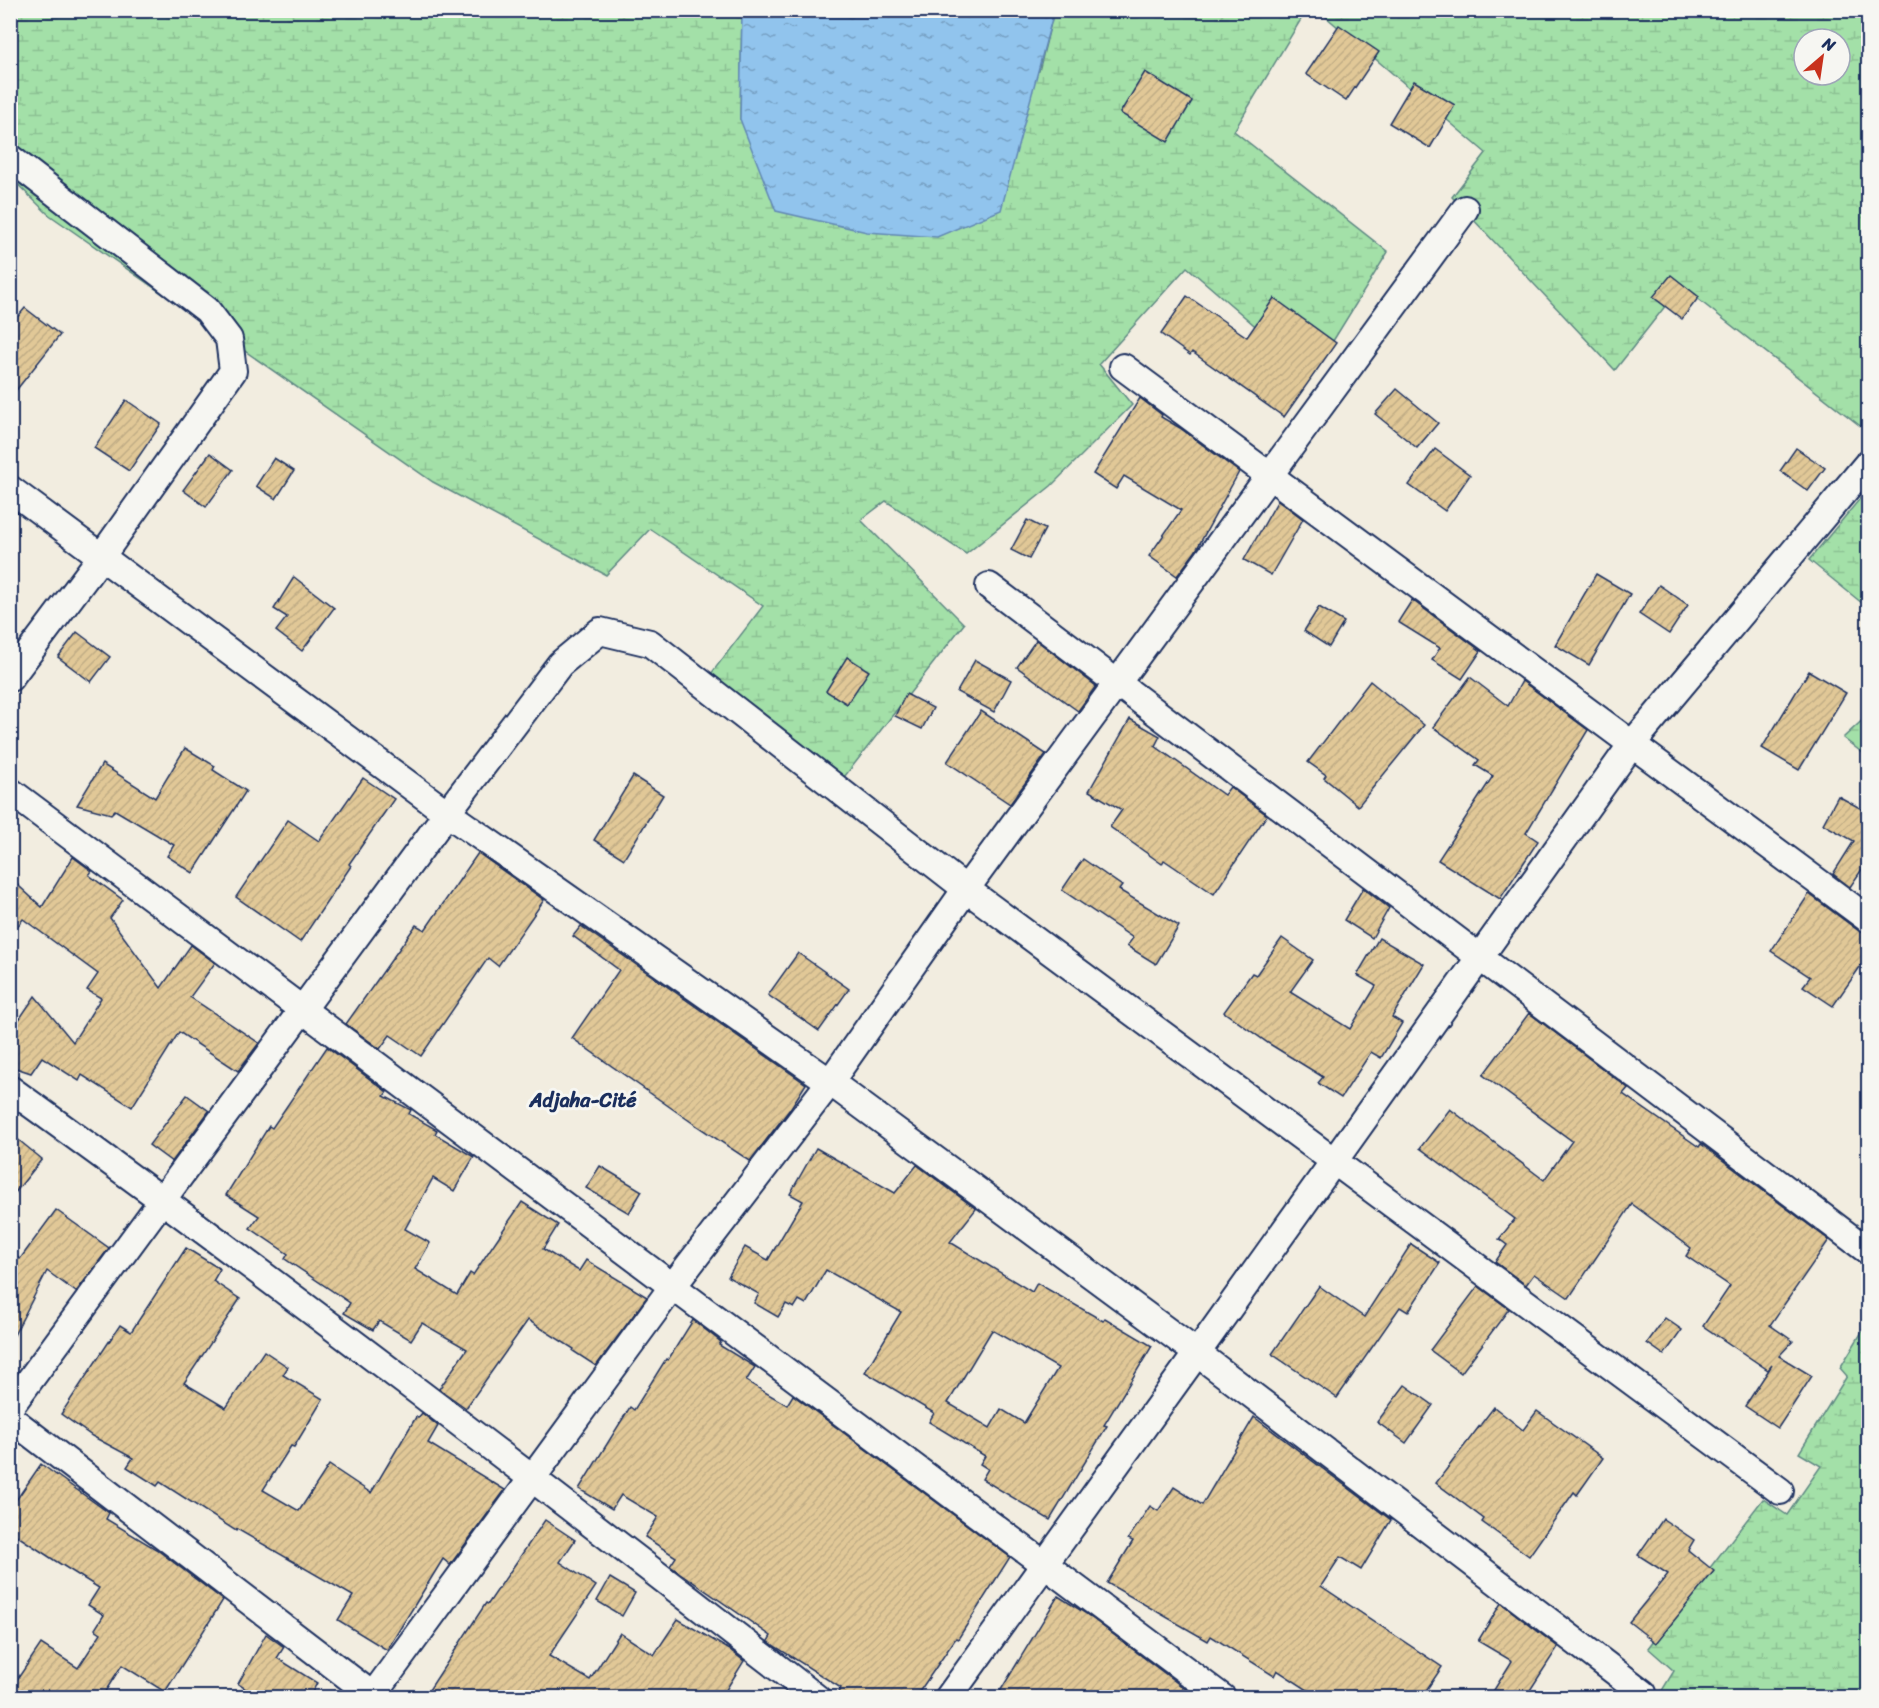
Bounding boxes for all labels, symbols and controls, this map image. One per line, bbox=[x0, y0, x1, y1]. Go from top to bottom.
north arrow bbox=[1792, 27, 1852, 87]
text: N bbox=[1816, 28, 1842, 60]
district label: Adjaha-Cité bbox=[528, 1083, 637, 1118]

